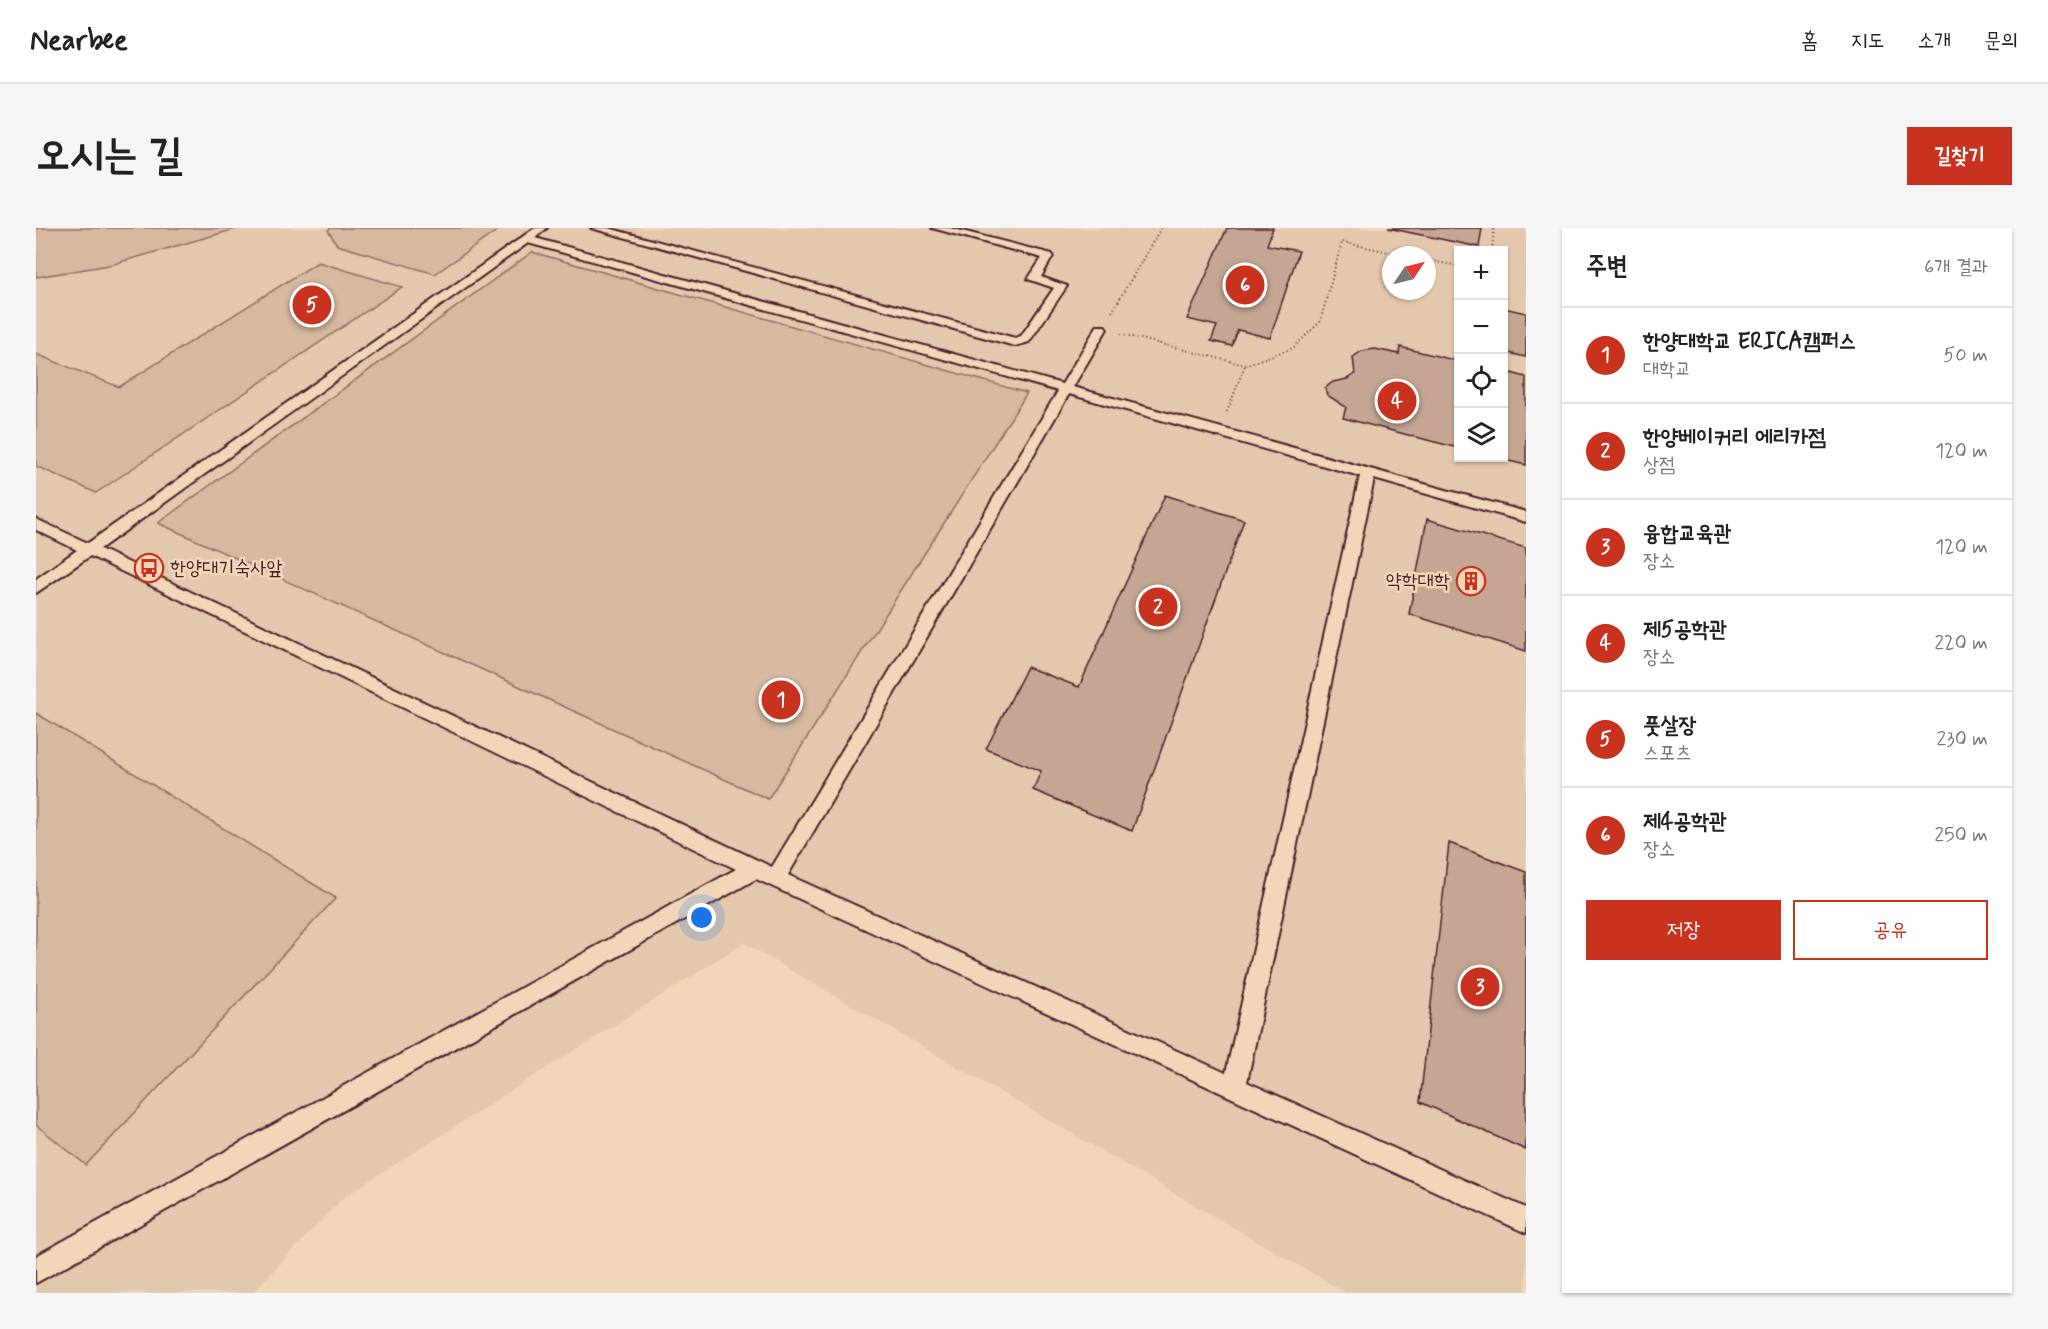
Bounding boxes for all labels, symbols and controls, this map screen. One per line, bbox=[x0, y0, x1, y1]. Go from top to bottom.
text: Nearbee bbox=[30, 23, 128, 60]
text: 홈 bbox=[1801, 27, 1818, 55]
text: 지도 bbox=[1851, 27, 1884, 55]
text: 소개 bbox=[1917, 27, 1951, 55]
text: 문의 bbox=[1984, 27, 2018, 55]
button: 길찾기 bbox=[1907, 127, 2012, 185]
text: 오시는 길 bbox=[36, 129, 183, 184]
north arrow bbox=[1382, 246, 1436, 300]
map controls bbox=[1454, 246, 1508, 462]
button: + bbox=[1454, 246, 1508, 300]
text: 주변 bbox=[1586, 250, 1628, 284]
text: 6개 결과 bbox=[1924, 254, 1988, 281]
pin: 6 bbox=[1226, 262, 1264, 308]
pin: 5 bbox=[292, 282, 332, 328]
button: − bbox=[1454, 300, 1508, 354]
text: 한양대학교 ERICA캠퍼스 bbox=[1643, 328, 1856, 356]
text: 1 bbox=[1601, 342, 1610, 369]
text: 50 m bbox=[1943, 342, 1988, 369]
button: locate bbox=[1454, 354, 1508, 408]
text: 대학교 bbox=[1643, 356, 1691, 383]
pin: 4 bbox=[1378, 378, 1416, 423]
button: layers bbox=[1454, 408, 1508, 462]
text: 한양베이커리 에리카점 bbox=[1643, 424, 1826, 452]
text: 2 bbox=[1601, 438, 1610, 465]
text: 120 m bbox=[1935, 438, 1988, 465]
text: 상점 bbox=[1643, 452, 1675, 479]
text: 융합교육관 bbox=[1643, 520, 1732, 548]
text: 3 bbox=[1601, 534, 1610, 561]
text: 120 m bbox=[1935, 534, 1988, 561]
text: 장소 bbox=[1643, 548, 1675, 575]
bus stop icon: 한양대기숙사앞 bbox=[133, 552, 165, 584]
place label: 한양대기숙사앞 bbox=[170, 555, 283, 582]
building icon: 약학대학 bbox=[1455, 565, 1487, 597]
place label: 약학대학 bbox=[1386, 568, 1450, 595]
pin: 2 bbox=[1138, 584, 1178, 629]
text: 제5공학관 bbox=[1643, 616, 1727, 644]
text: 4 bbox=[1600, 630, 1611, 657]
text: 220 m bbox=[1934, 630, 1988, 657]
text: 장소 bbox=[1643, 644, 1675, 671]
pin: 1 bbox=[762, 678, 800, 722]
text: 풋살장 bbox=[1643, 712, 1696, 740]
text: 5 bbox=[1600, 726, 1612, 753]
text: 230 m bbox=[1936, 726, 1988, 753]
text: 스포츠 bbox=[1643, 740, 1691, 767]
text: 제4공학관 bbox=[1643, 808, 1727, 836]
text: 6 bbox=[1600, 822, 1611, 849]
text: 250 m bbox=[1934, 822, 1988, 849]
text: 장소 bbox=[1643, 836, 1675, 863]
button: 저장 bbox=[1586, 900, 1781, 960]
button: 공유 bbox=[1793, 900, 1988, 960]
your location bbox=[687, 903, 716, 932]
pin: 3 bbox=[1460, 964, 1500, 1010]

